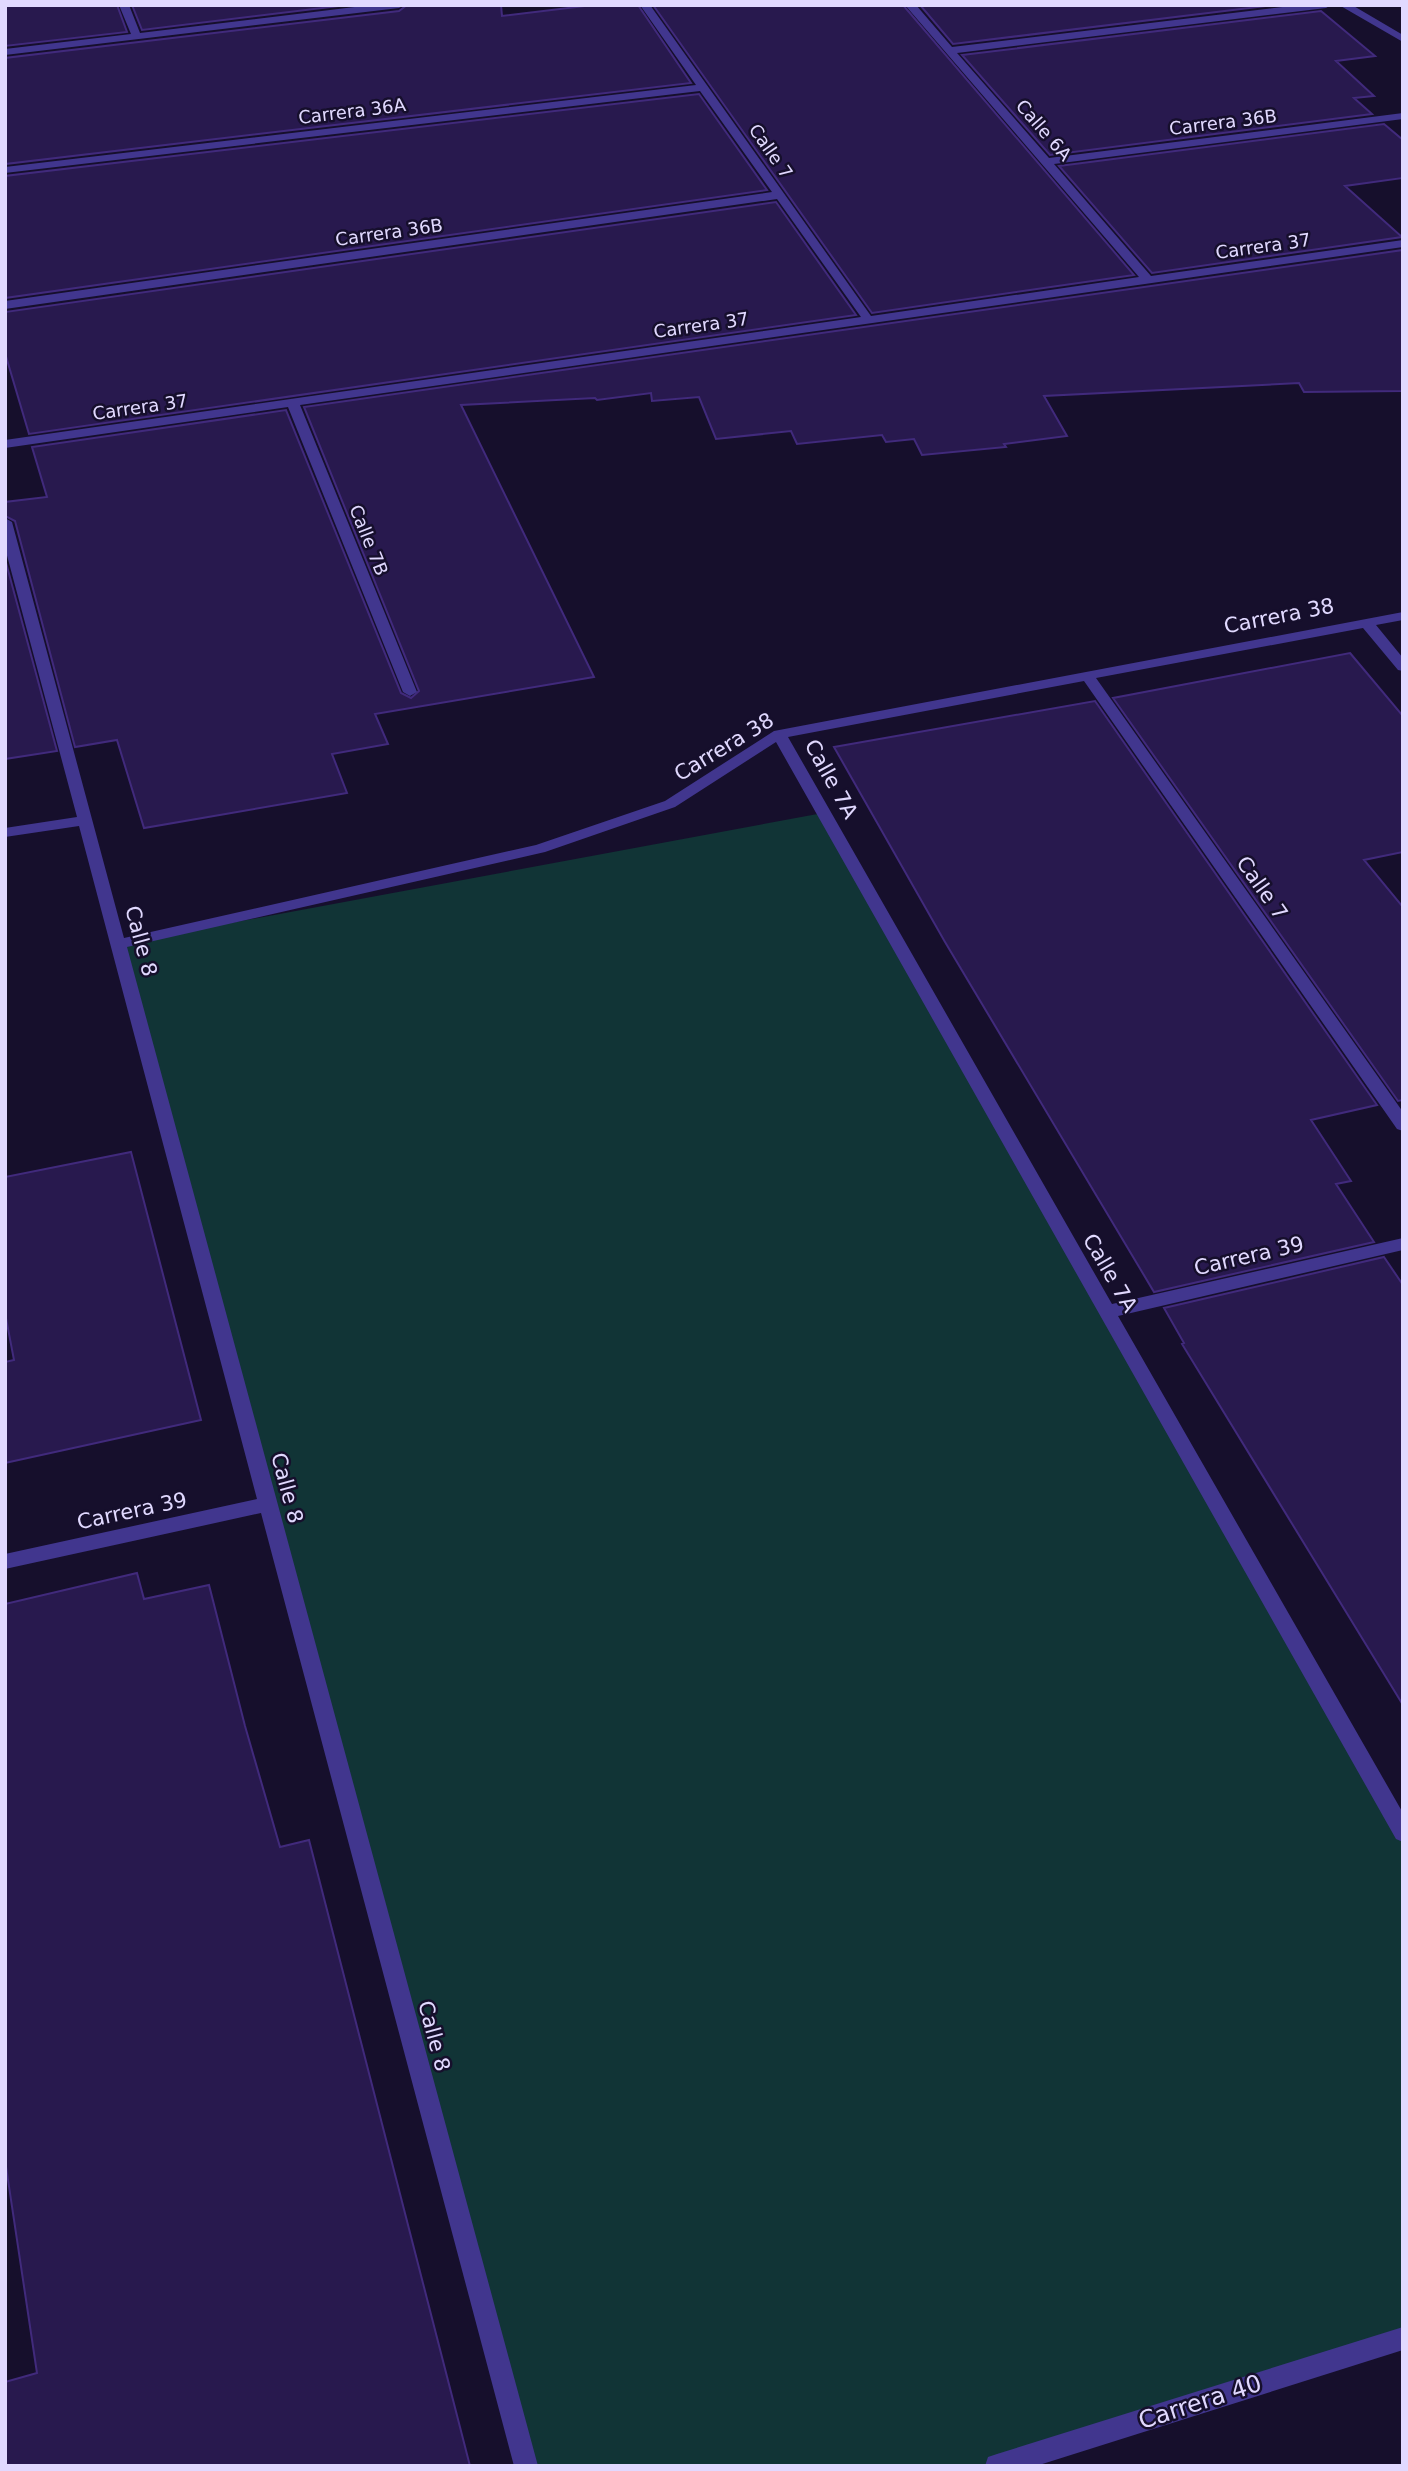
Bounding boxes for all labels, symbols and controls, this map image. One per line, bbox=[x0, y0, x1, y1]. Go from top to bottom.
street label: Carrera 36A bbox=[297, 94, 408, 128]
street label: Calle 6A bbox=[1012, 95, 1077, 165]
street label: Carrera 36B bbox=[1168, 105, 1278, 139]
street label: Calle 7 bbox=[745, 120, 797, 182]
street label: Carrera 36B bbox=[334, 214, 444, 250]
street label: Carrera 37 bbox=[1214, 229, 1312, 263]
street label: Carrera 37 bbox=[652, 308, 750, 342]
street label: Carrera 37 bbox=[91, 390, 189, 424]
street label: Calle 7B bbox=[345, 502, 393, 578]
street label: Carrera 38 bbox=[1222, 594, 1336, 638]
street label: Carrera 38 bbox=[670, 708, 778, 786]
street label: Calle 7A bbox=[800, 735, 863, 823]
street label: Calle 7 bbox=[1231, 852, 1293, 924]
street label: Calle 8 bbox=[120, 903, 162, 979]
street label: Calle 7A bbox=[1078, 1230, 1142, 1317]
street label: Carrera 39 bbox=[1192, 1232, 1306, 1280]
street label: Calle 8 bbox=[266, 1450, 308, 1526]
street label: Carrera 39 bbox=[75, 1488, 189, 1534]
street label: Calle 8 bbox=[413, 1998, 455, 2074]
street label: Carrera 40 bbox=[1135, 2369, 1265, 2435]

